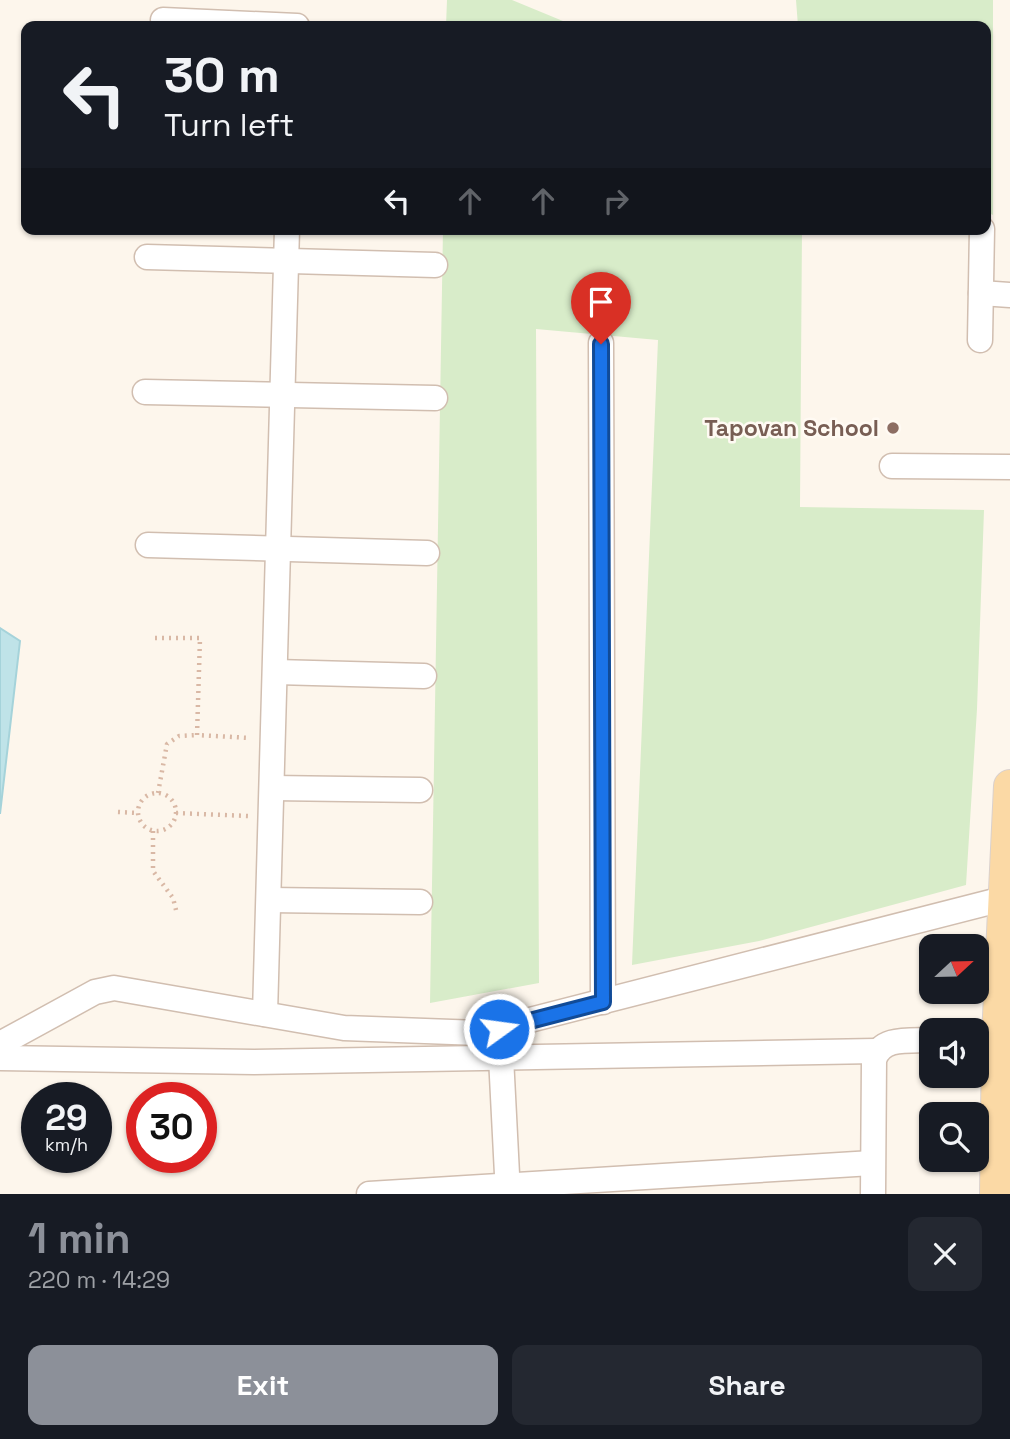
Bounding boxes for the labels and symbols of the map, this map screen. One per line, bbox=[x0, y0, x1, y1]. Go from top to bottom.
pin bbox=[571, 272, 631, 344]
place label: Tapovan School bbox=[704, 413, 879, 443]
marker: Tapovan School bbox=[885, 420, 901, 436]
north arrow bbox=[919, 934, 989, 1004]
position arrow bbox=[462, 992, 536, 1066]
speed limit sign: 30 bbox=[126, 1082, 217, 1173]

